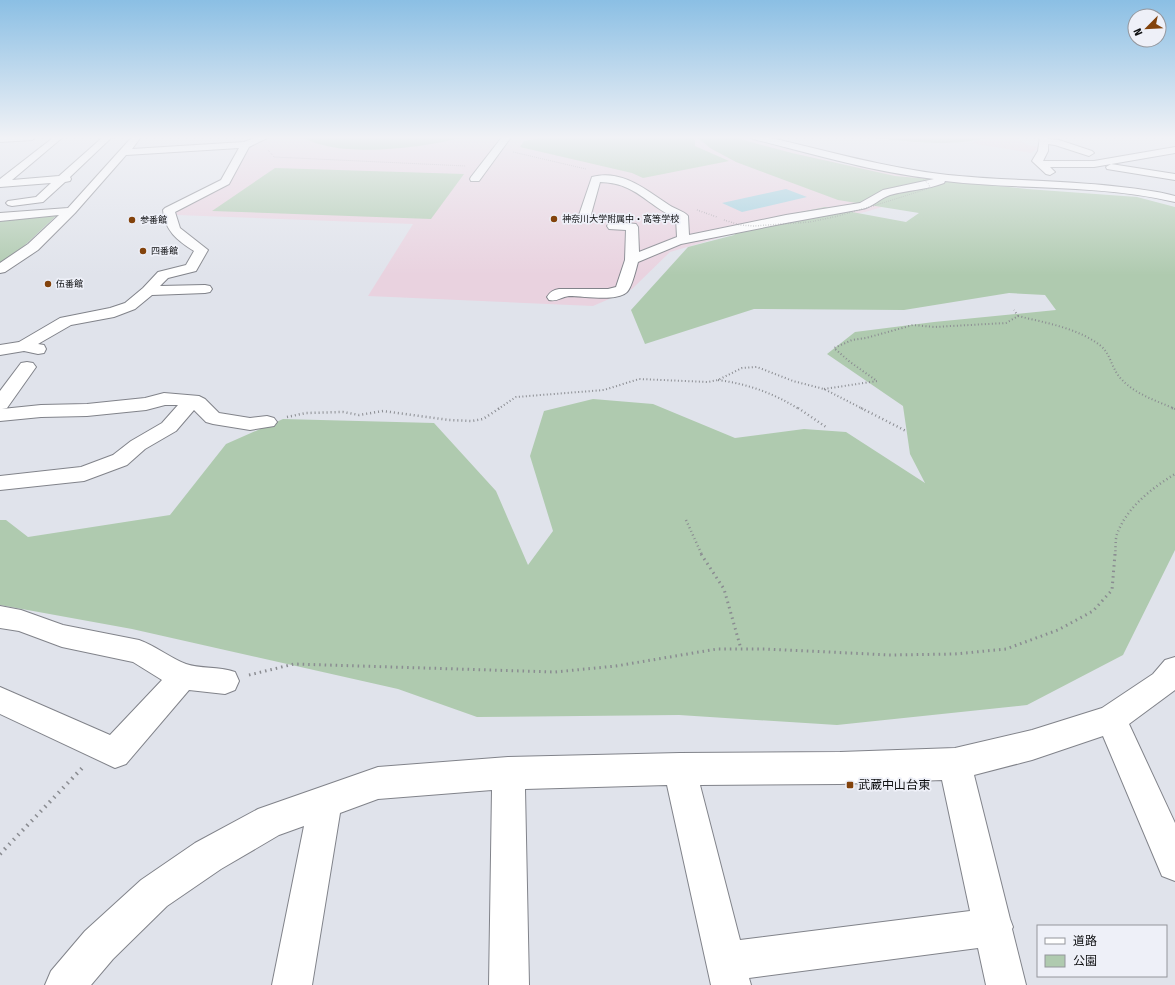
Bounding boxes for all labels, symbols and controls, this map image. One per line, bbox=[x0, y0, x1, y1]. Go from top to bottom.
north arrow bbox=[1127, 8, 1167, 48]
text: N bbox=[1131, 26, 1146, 38]
marker: 神奈川大学附属中・高等学校 bbox=[549, 214, 559, 224]
place label: 神奈川大学附属中・高等学校 bbox=[562, 214, 679, 224]
marker: 参番館 bbox=[127, 215, 137, 225]
place label: 参番館 bbox=[140, 215, 167, 225]
marker: 四番館 bbox=[138, 246, 148, 256]
place label: 四番館 bbox=[151, 246, 178, 256]
marker: 伍番館 bbox=[43, 279, 53, 289]
place label: 伍番館 bbox=[55, 279, 83, 289]
place label: 武蔵中山台東 bbox=[858, 778, 930, 792]
marker: 武蔵中山台東 bbox=[845, 780, 855, 790]
legend bbox=[1037, 925, 1167, 977]
text: 道路 bbox=[1073, 934, 1097, 948]
text: 公園 bbox=[1073, 954, 1097, 968]

